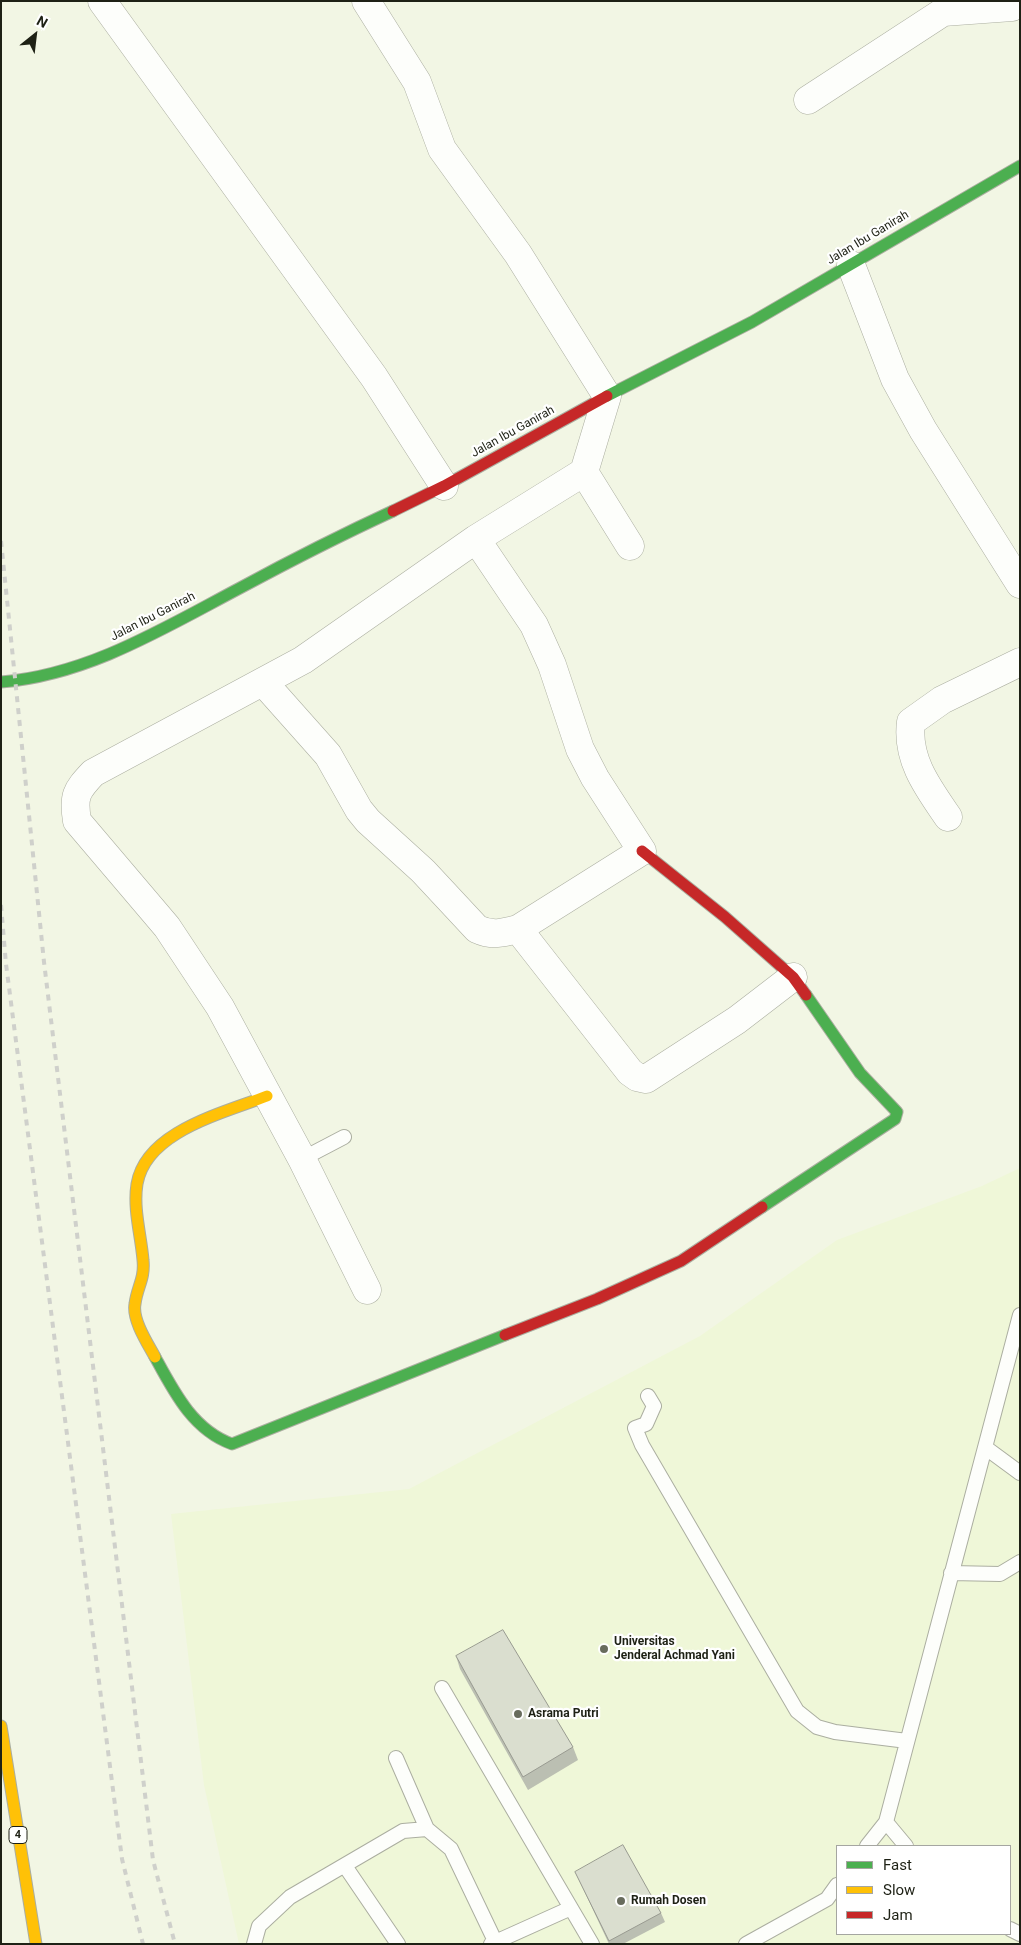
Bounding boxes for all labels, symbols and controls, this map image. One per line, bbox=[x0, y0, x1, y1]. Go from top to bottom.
north arrow bbox=[10, 10, 60, 60]
text: N bbox=[34, 12, 50, 31]
street label: Jalan Ibu Ganirah bbox=[824, 208, 912, 268]
street label: Jalan Ibu Ganirah bbox=[469, 403, 557, 461]
street label: Jalan Ibu Ganirah bbox=[108, 589, 198, 645]
place label: Universitas Jenderal Achmad Yani bbox=[614, 1635, 735, 1663]
marker: Universitas Jenderal Achmad Yani bbox=[598, 1643, 610, 1655]
place label: Asrama Putri bbox=[528, 1707, 599, 1721]
marker: Asrama Putri bbox=[512, 1708, 524, 1720]
road number: 4 bbox=[9, 1826, 27, 1844]
legend bbox=[836, 1845, 1011, 1935]
text: Fast bbox=[883, 1856, 912, 1874]
text: Slow bbox=[883, 1881, 915, 1899]
place label: Rumah Dosen bbox=[631, 1894, 706, 1908]
marker: Rumah Dosen bbox=[615, 1895, 627, 1907]
text: Jam bbox=[883, 1906, 913, 1924]

